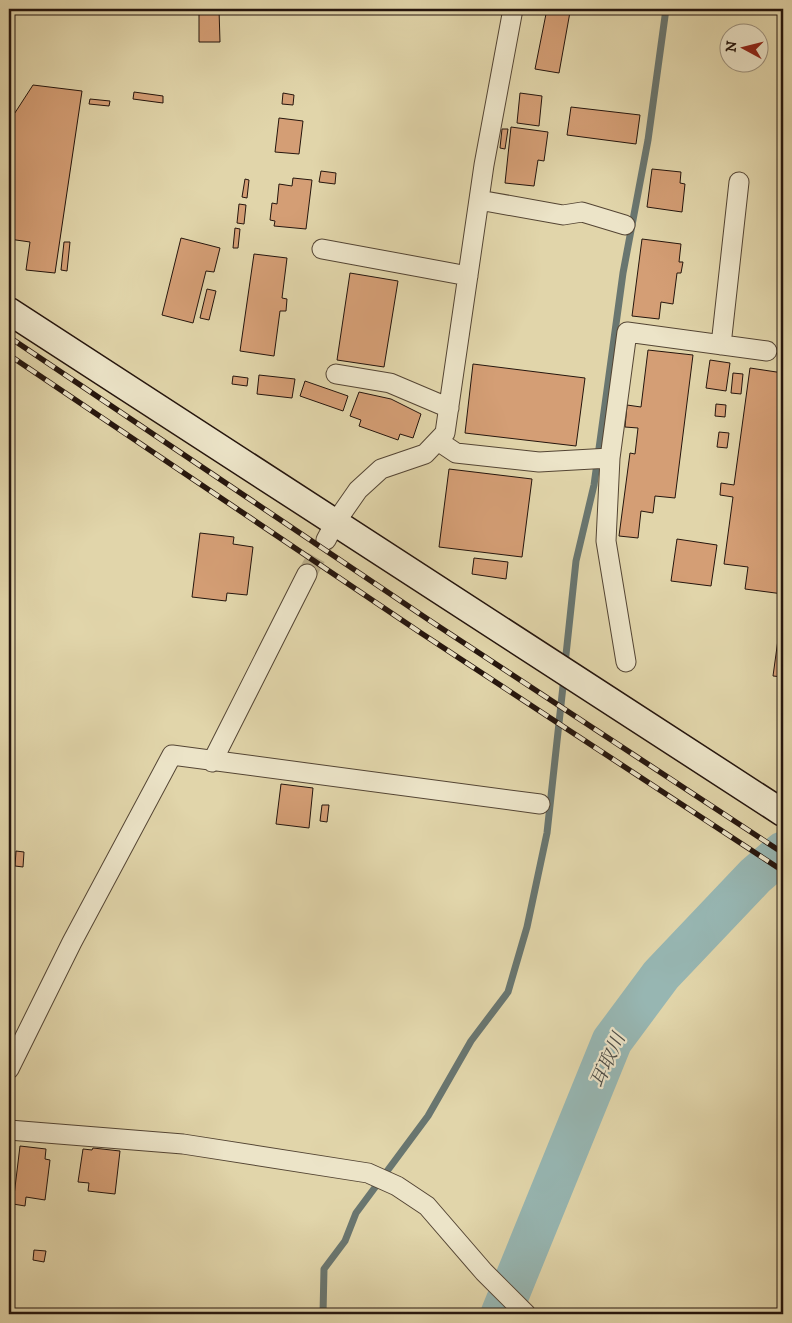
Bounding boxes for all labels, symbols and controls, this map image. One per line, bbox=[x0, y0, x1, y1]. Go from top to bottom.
north arrow bbox=[720, 22, 770, 72]
text: N bbox=[722, 39, 742, 53]
water label: 耳取川 bbox=[586, 1028, 632, 1091]

